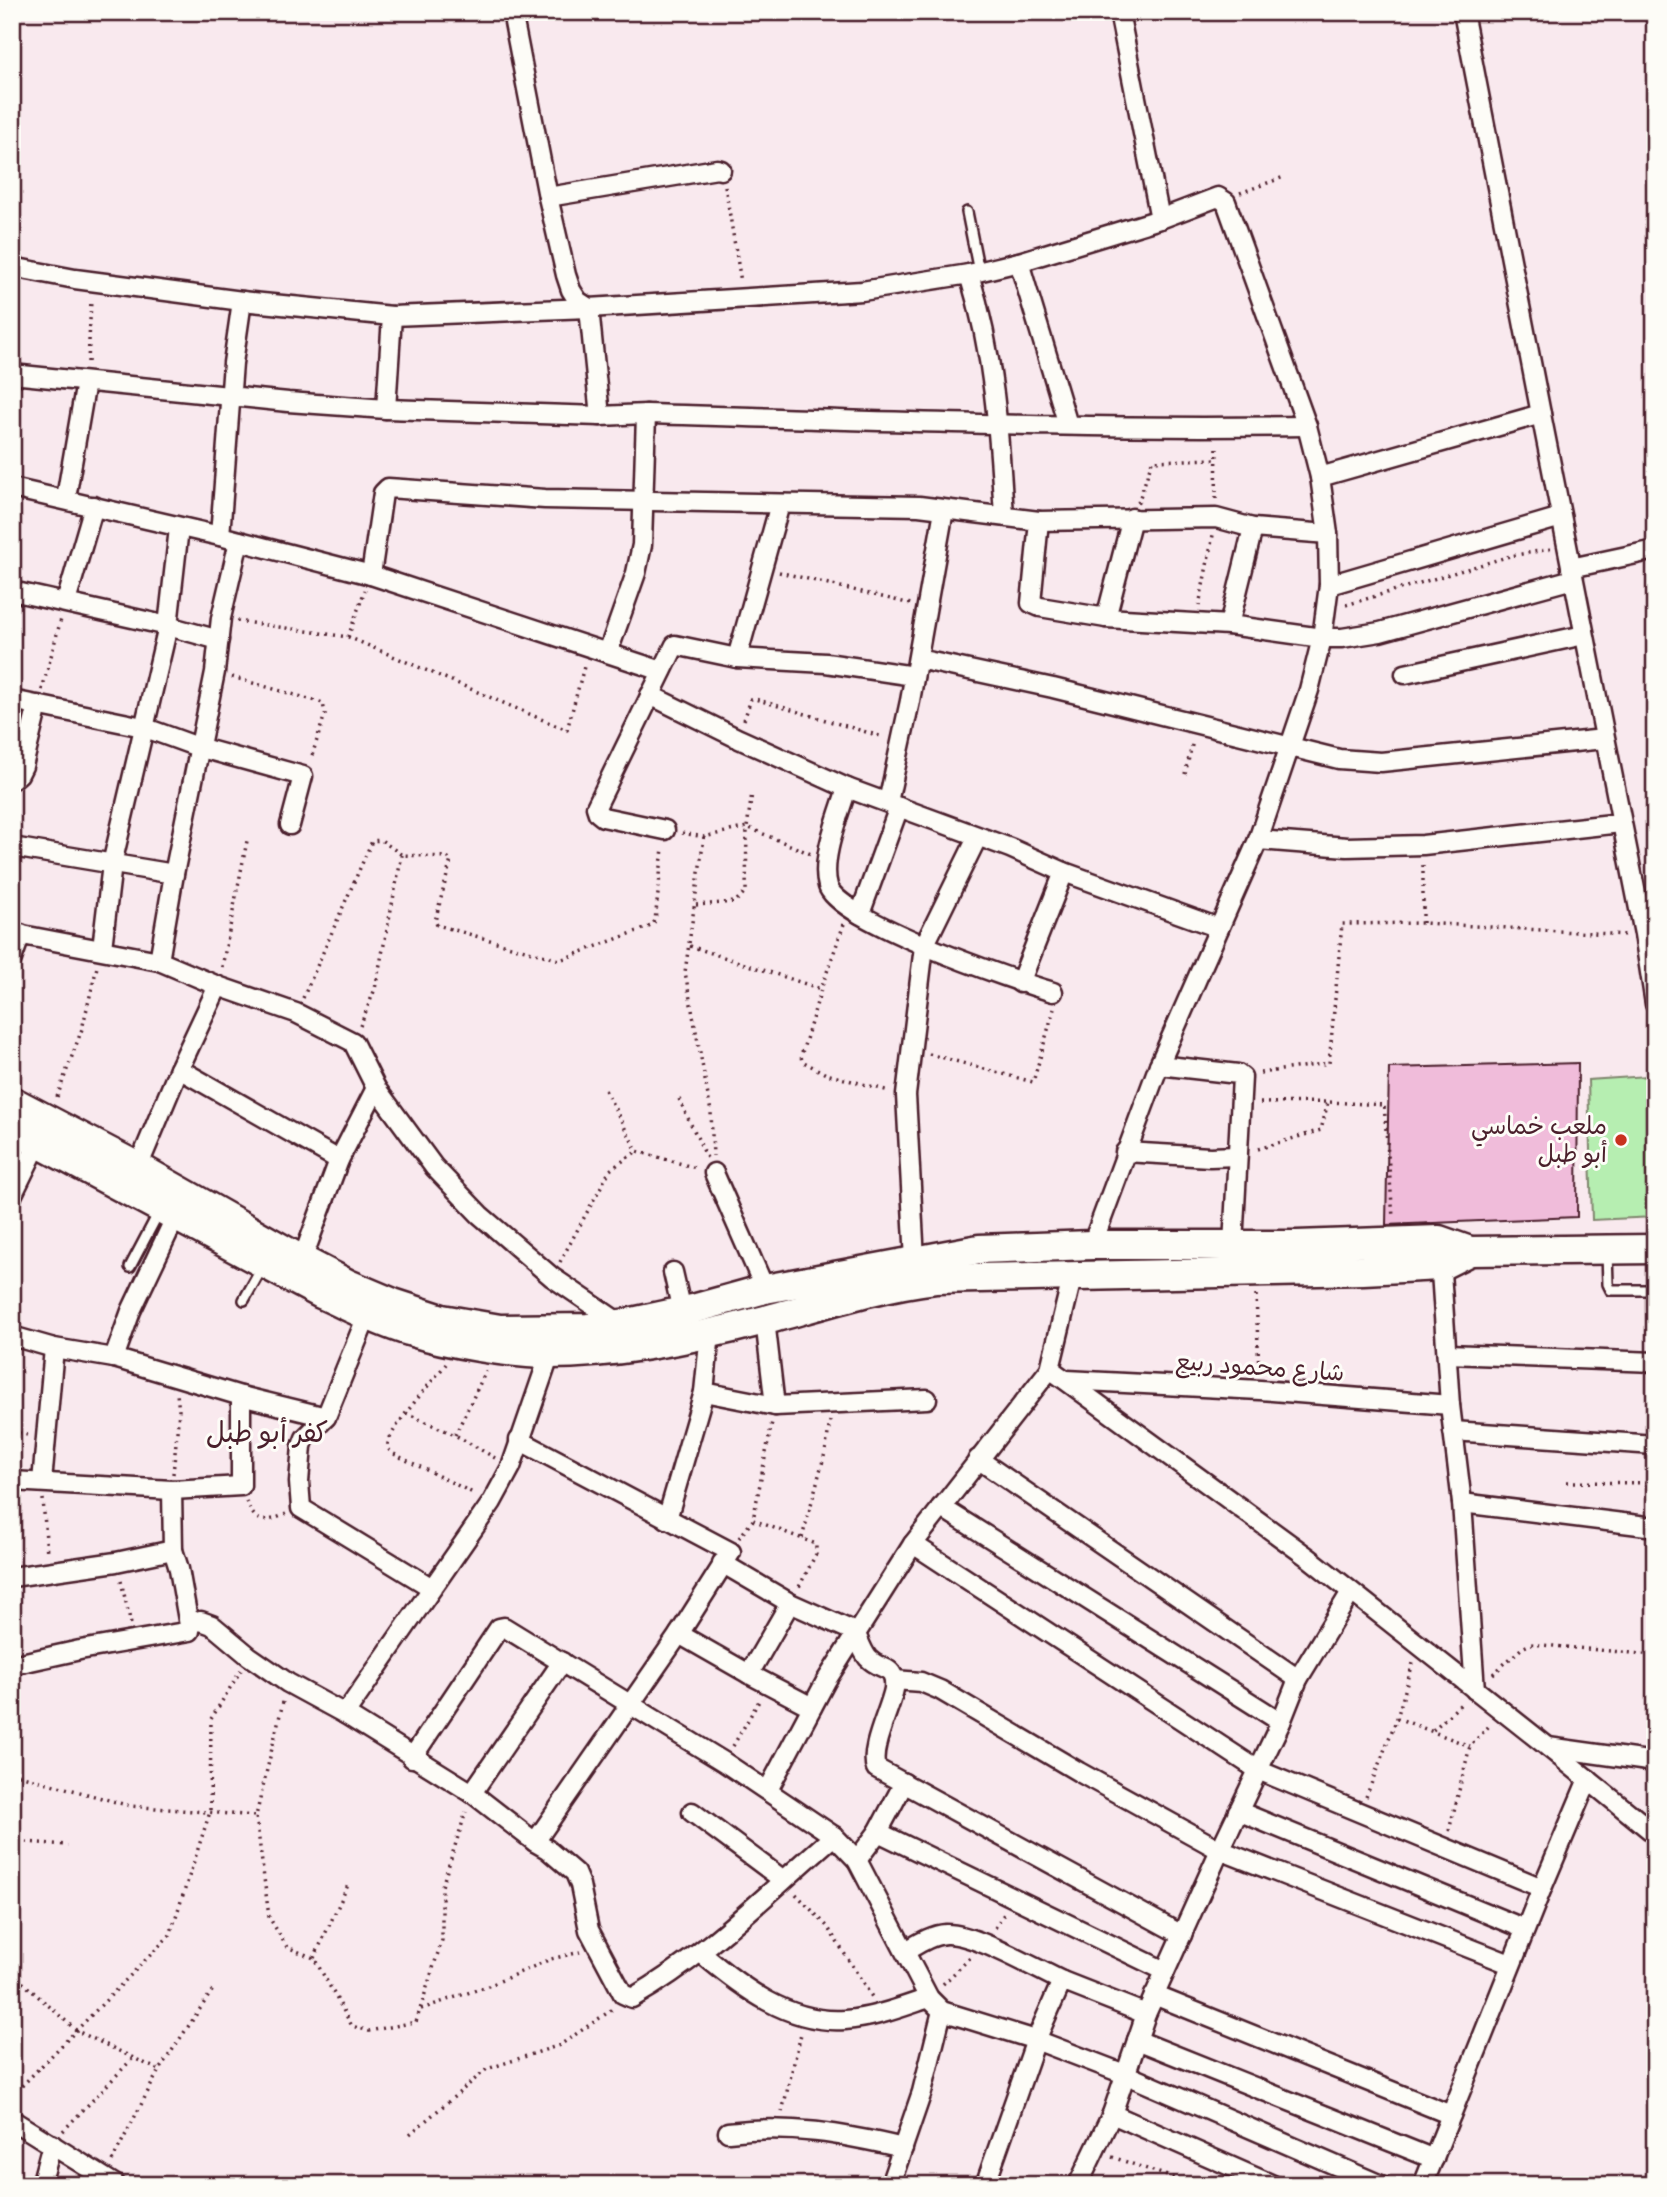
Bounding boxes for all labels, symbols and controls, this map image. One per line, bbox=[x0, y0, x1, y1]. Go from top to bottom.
place label: ملعب خماسي أبو طبل bbox=[1471, 1111, 1607, 1169]
marker: ملعب خماسي أبو طبل bbox=[1613, 1132, 1629, 1148]
street label: شارع محمود ربيع bbox=[1174, 1346, 1345, 1390]
district label: كفر أبو طبل bbox=[206, 1415, 328, 1450]

